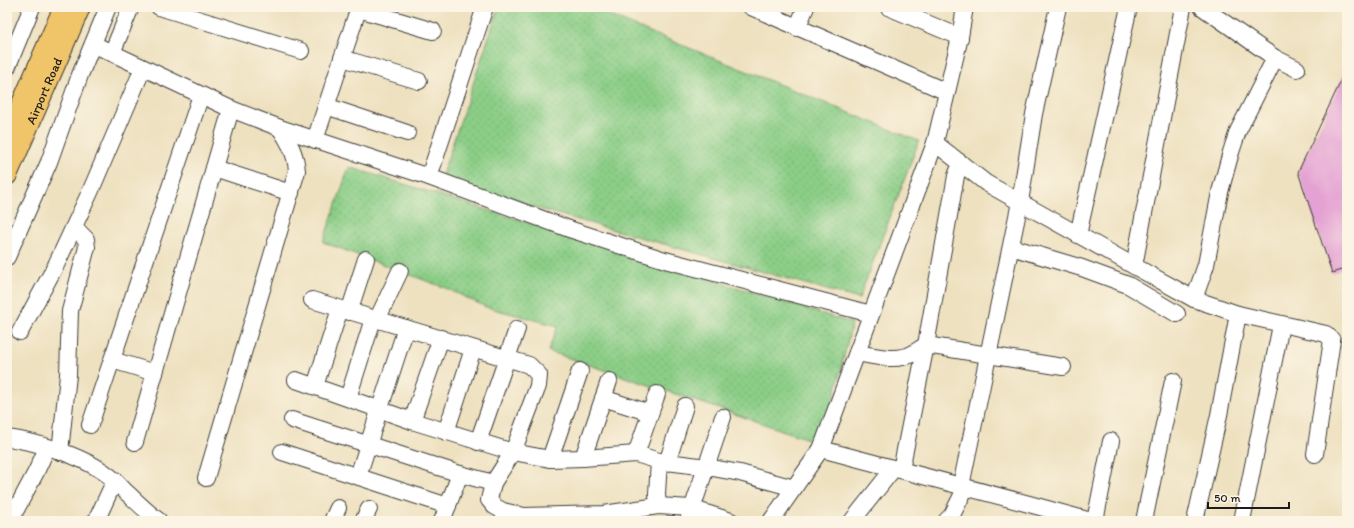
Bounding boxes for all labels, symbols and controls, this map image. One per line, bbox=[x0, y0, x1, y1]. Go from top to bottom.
street label: Airport Road bbox=[23, 55, 65, 126]
scale bar bbox=[1208, 484, 1289, 510]
text: 50 m bbox=[1214, 491, 1240, 505]

